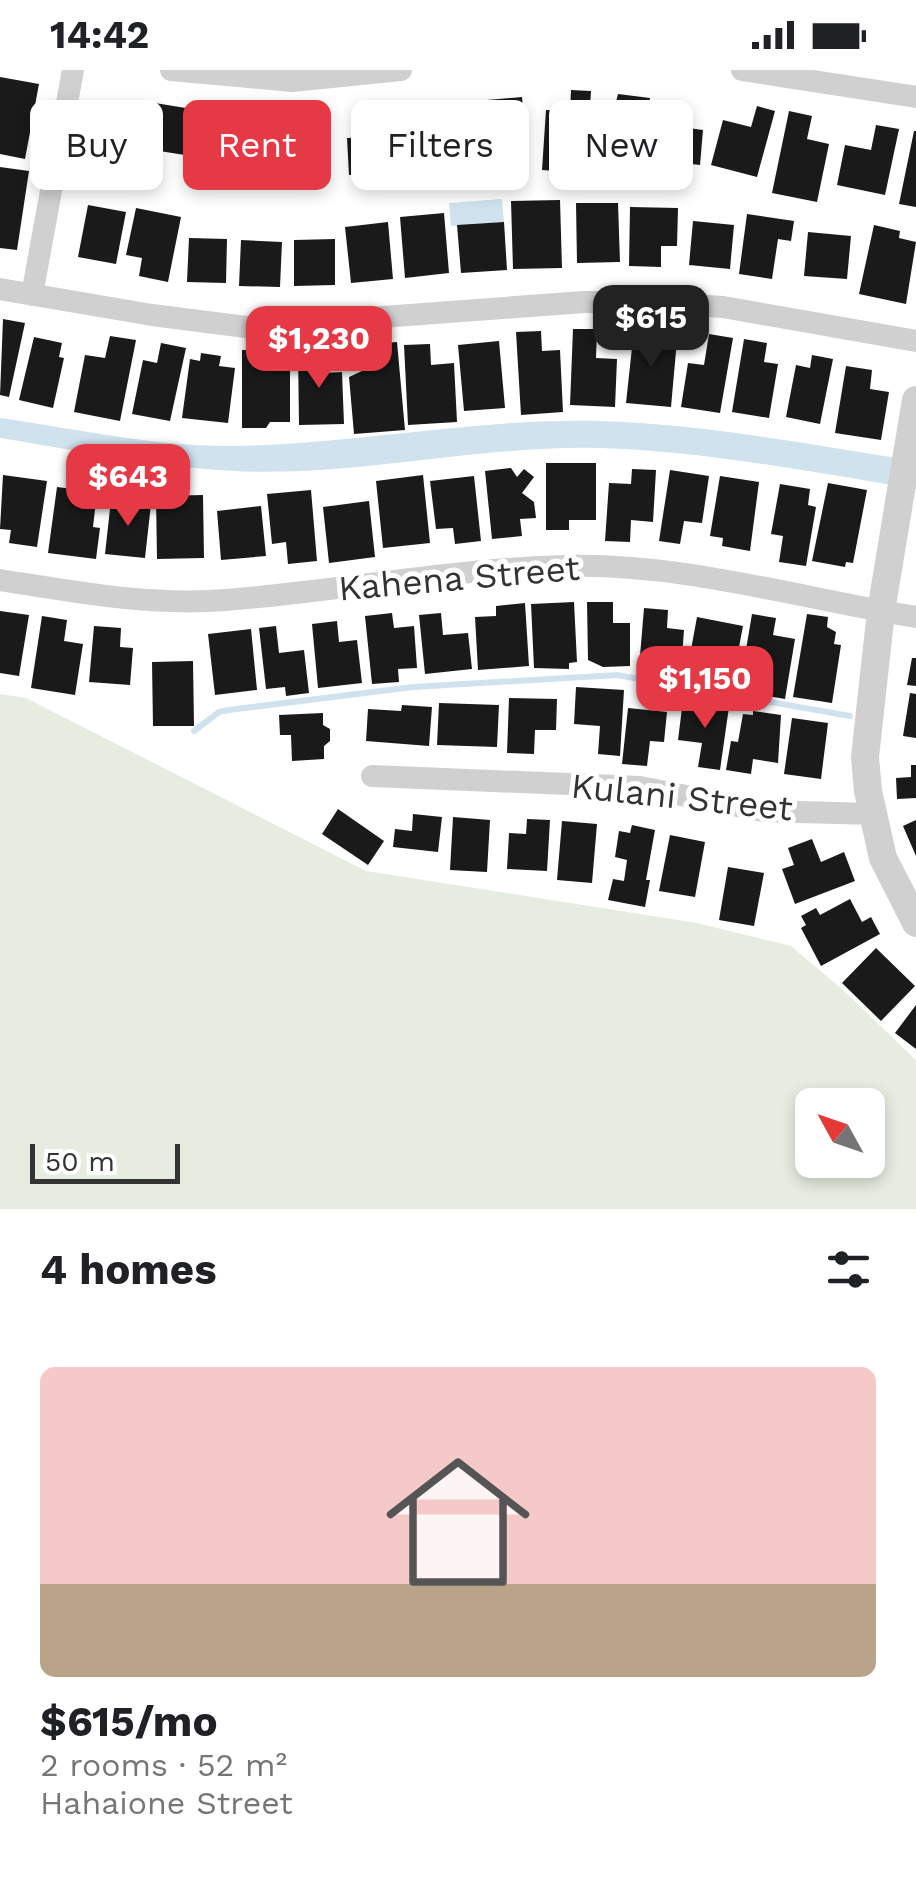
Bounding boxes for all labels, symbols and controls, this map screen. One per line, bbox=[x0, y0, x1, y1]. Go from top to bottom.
text: 14:42 bbox=[50, 13, 149, 57]
chip: Buy bbox=[30, 100, 163, 190]
chip: Rent bbox=[183, 100, 331, 190]
chip: Filters bbox=[351, 100, 529, 190]
chip: New bbox=[549, 100, 693, 190]
pin: $615 bbox=[592, 285, 710, 370]
text: $615 bbox=[615, 298, 687, 336]
pin: $1,230 bbox=[238, 306, 400, 391]
text: $1,230 bbox=[268, 319, 370, 357]
pin: $643 bbox=[69, 444, 187, 529]
text: $643 bbox=[88, 457, 168, 495]
street label: Kahena Street bbox=[337, 547, 582, 609]
pin: $1,150 bbox=[624, 646, 786, 731]
text: $1,150 bbox=[658, 659, 752, 697]
street label: Kulani Street bbox=[569, 764, 795, 830]
north arrow bbox=[795, 1088, 885, 1178]
map controls bbox=[795, 1088, 885, 1178]
scale bar bbox=[30, 1139, 180, 1184]
text: 50 m bbox=[45, 1145, 115, 1178]
icon: filters bbox=[821, 1242, 876, 1297]
text: 4 homes bbox=[40, 1245, 217, 1294]
icon: home bbox=[368, 1432, 548, 1612]
text: $615/mo bbox=[40, 1697, 218, 1746]
text: 2 rooms · 52 m² bbox=[40, 1746, 287, 1784]
text: Hahaione Street bbox=[40, 1784, 293, 1822]

